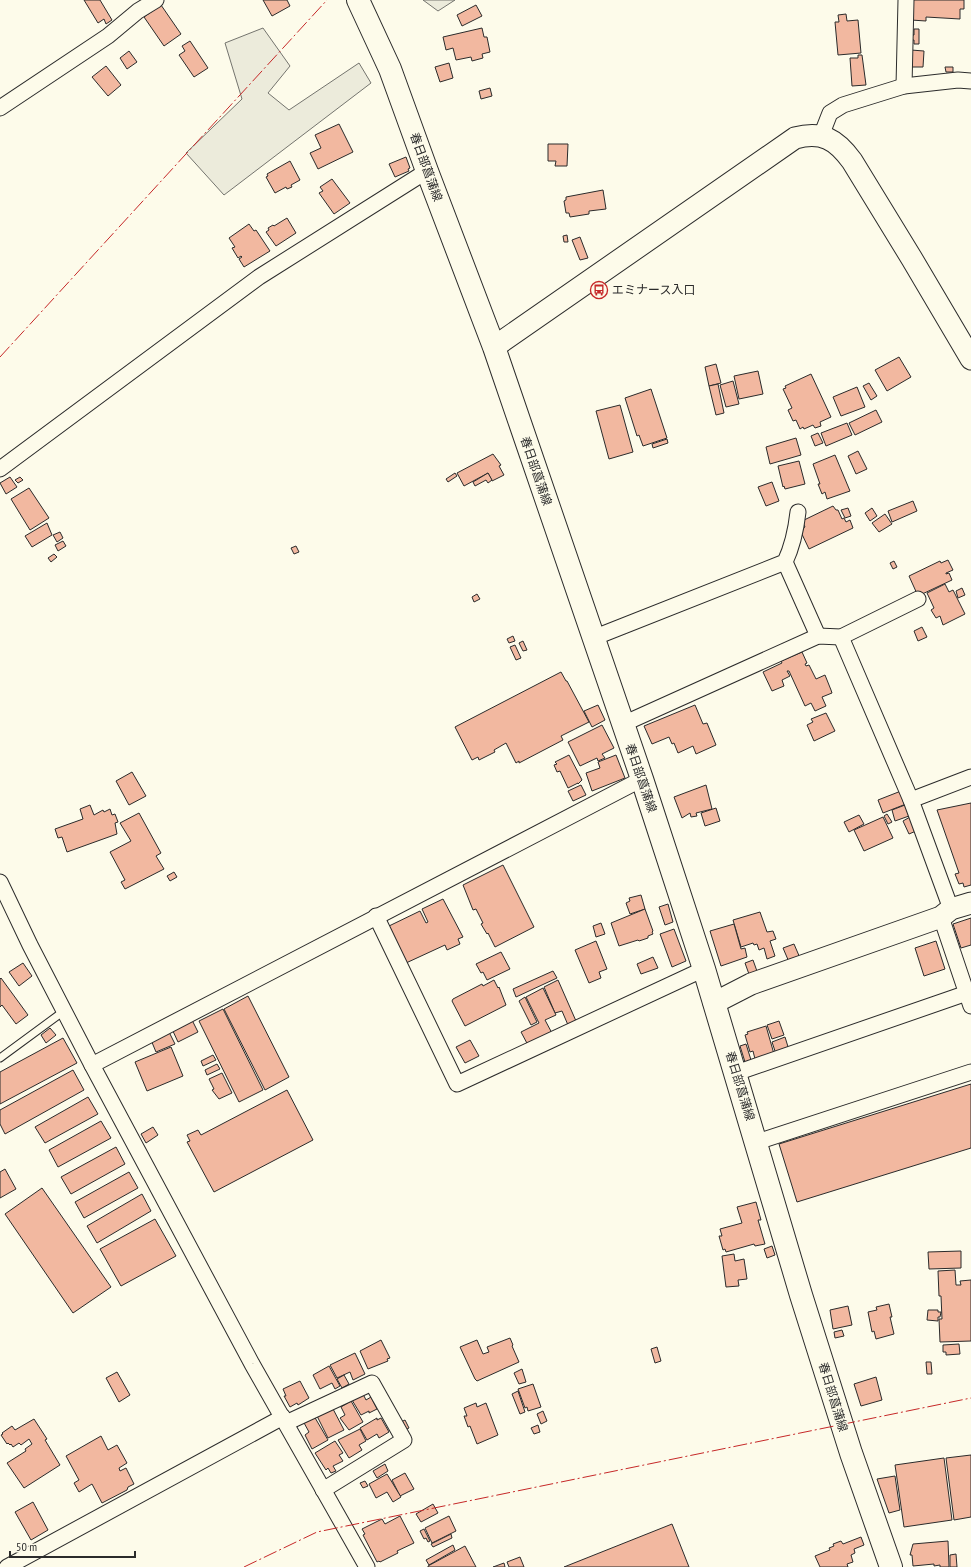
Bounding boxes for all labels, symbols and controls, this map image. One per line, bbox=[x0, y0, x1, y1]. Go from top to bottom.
street label: 春日部菖蒲線 bbox=[407, 130, 446, 203]
bus stop icon: エミナース入口 bbox=[589, 280, 609, 300]
place label: エミナース入口 bbox=[612, 282, 695, 297]
street label: 春日部菖蒲線 bbox=[518, 434, 555, 507]
street label: 春日部菖蒲線 bbox=[623, 741, 660, 814]
street label: 春日部菖蒲線 bbox=[723, 1049, 758, 1122]
street label: 春日部菖蒲線 bbox=[816, 1360, 851, 1433]
scale bar bbox=[10, 1533, 135, 1559]
text: 50 m bbox=[16, 1539, 37, 1554]

